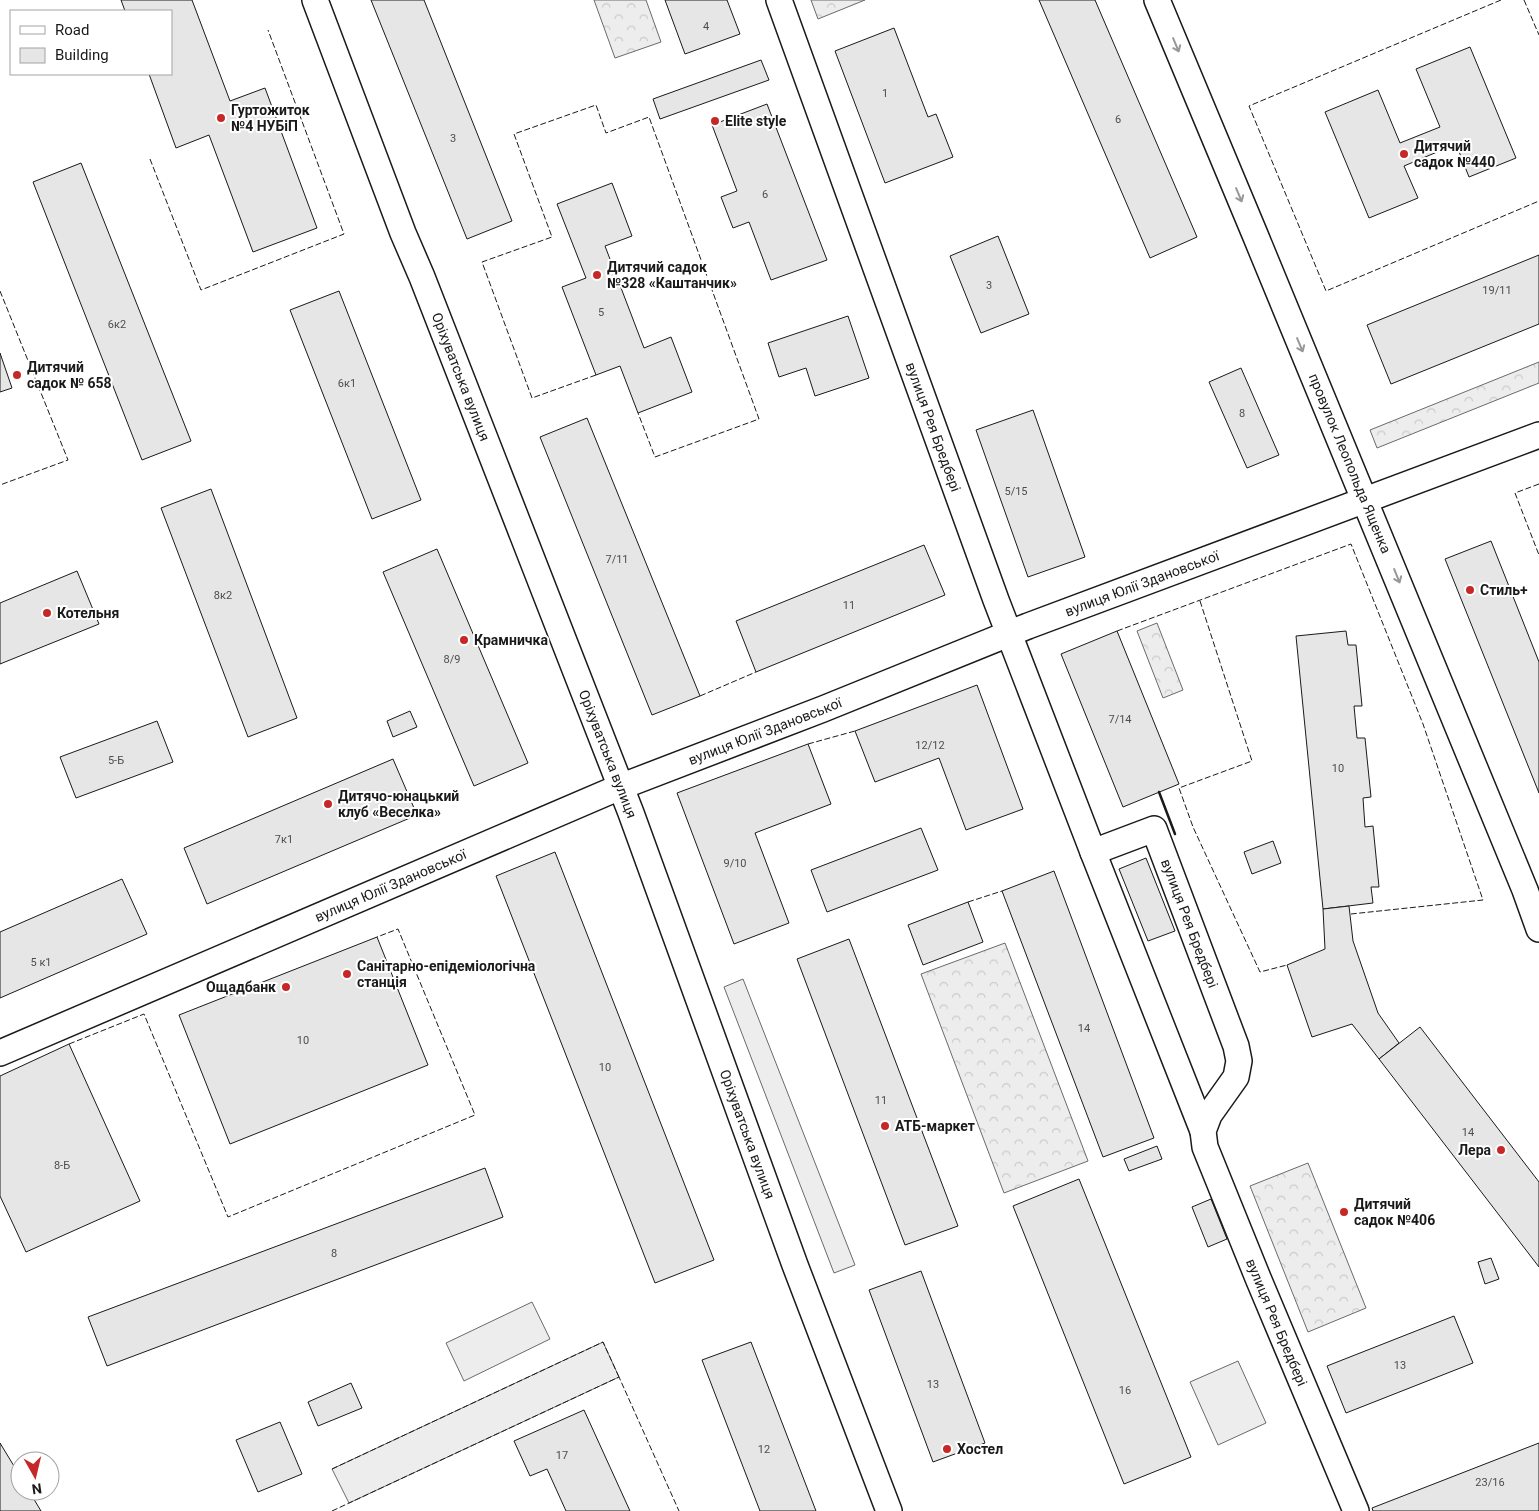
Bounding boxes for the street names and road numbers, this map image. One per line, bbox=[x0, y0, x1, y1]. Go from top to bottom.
street label: Оріхуватська вулиця bbox=[429, 310, 493, 443]
street label: вулиця Рея Бредбері bbox=[903, 360, 964, 494]
street label: провулок Леопольда Ященка bbox=[1306, 371, 1394, 556]
street label: вулиця Юлії Здановської bbox=[1063, 547, 1222, 619]
street label: Оріхуватська вулиця bbox=[576, 688, 640, 820]
street label: вулиця Юлії Здановської bbox=[686, 694, 845, 768]
street label: вулиця Юлії Здановської bbox=[312, 846, 469, 925]
street label: вулиця Рея Бредбері bbox=[1158, 857, 1221, 990]
street label: Оріхуватська вулиця bbox=[717, 1067, 778, 1201]
street label: вулиця Рея Бредбері bbox=[1243, 1256, 1310, 1388]

